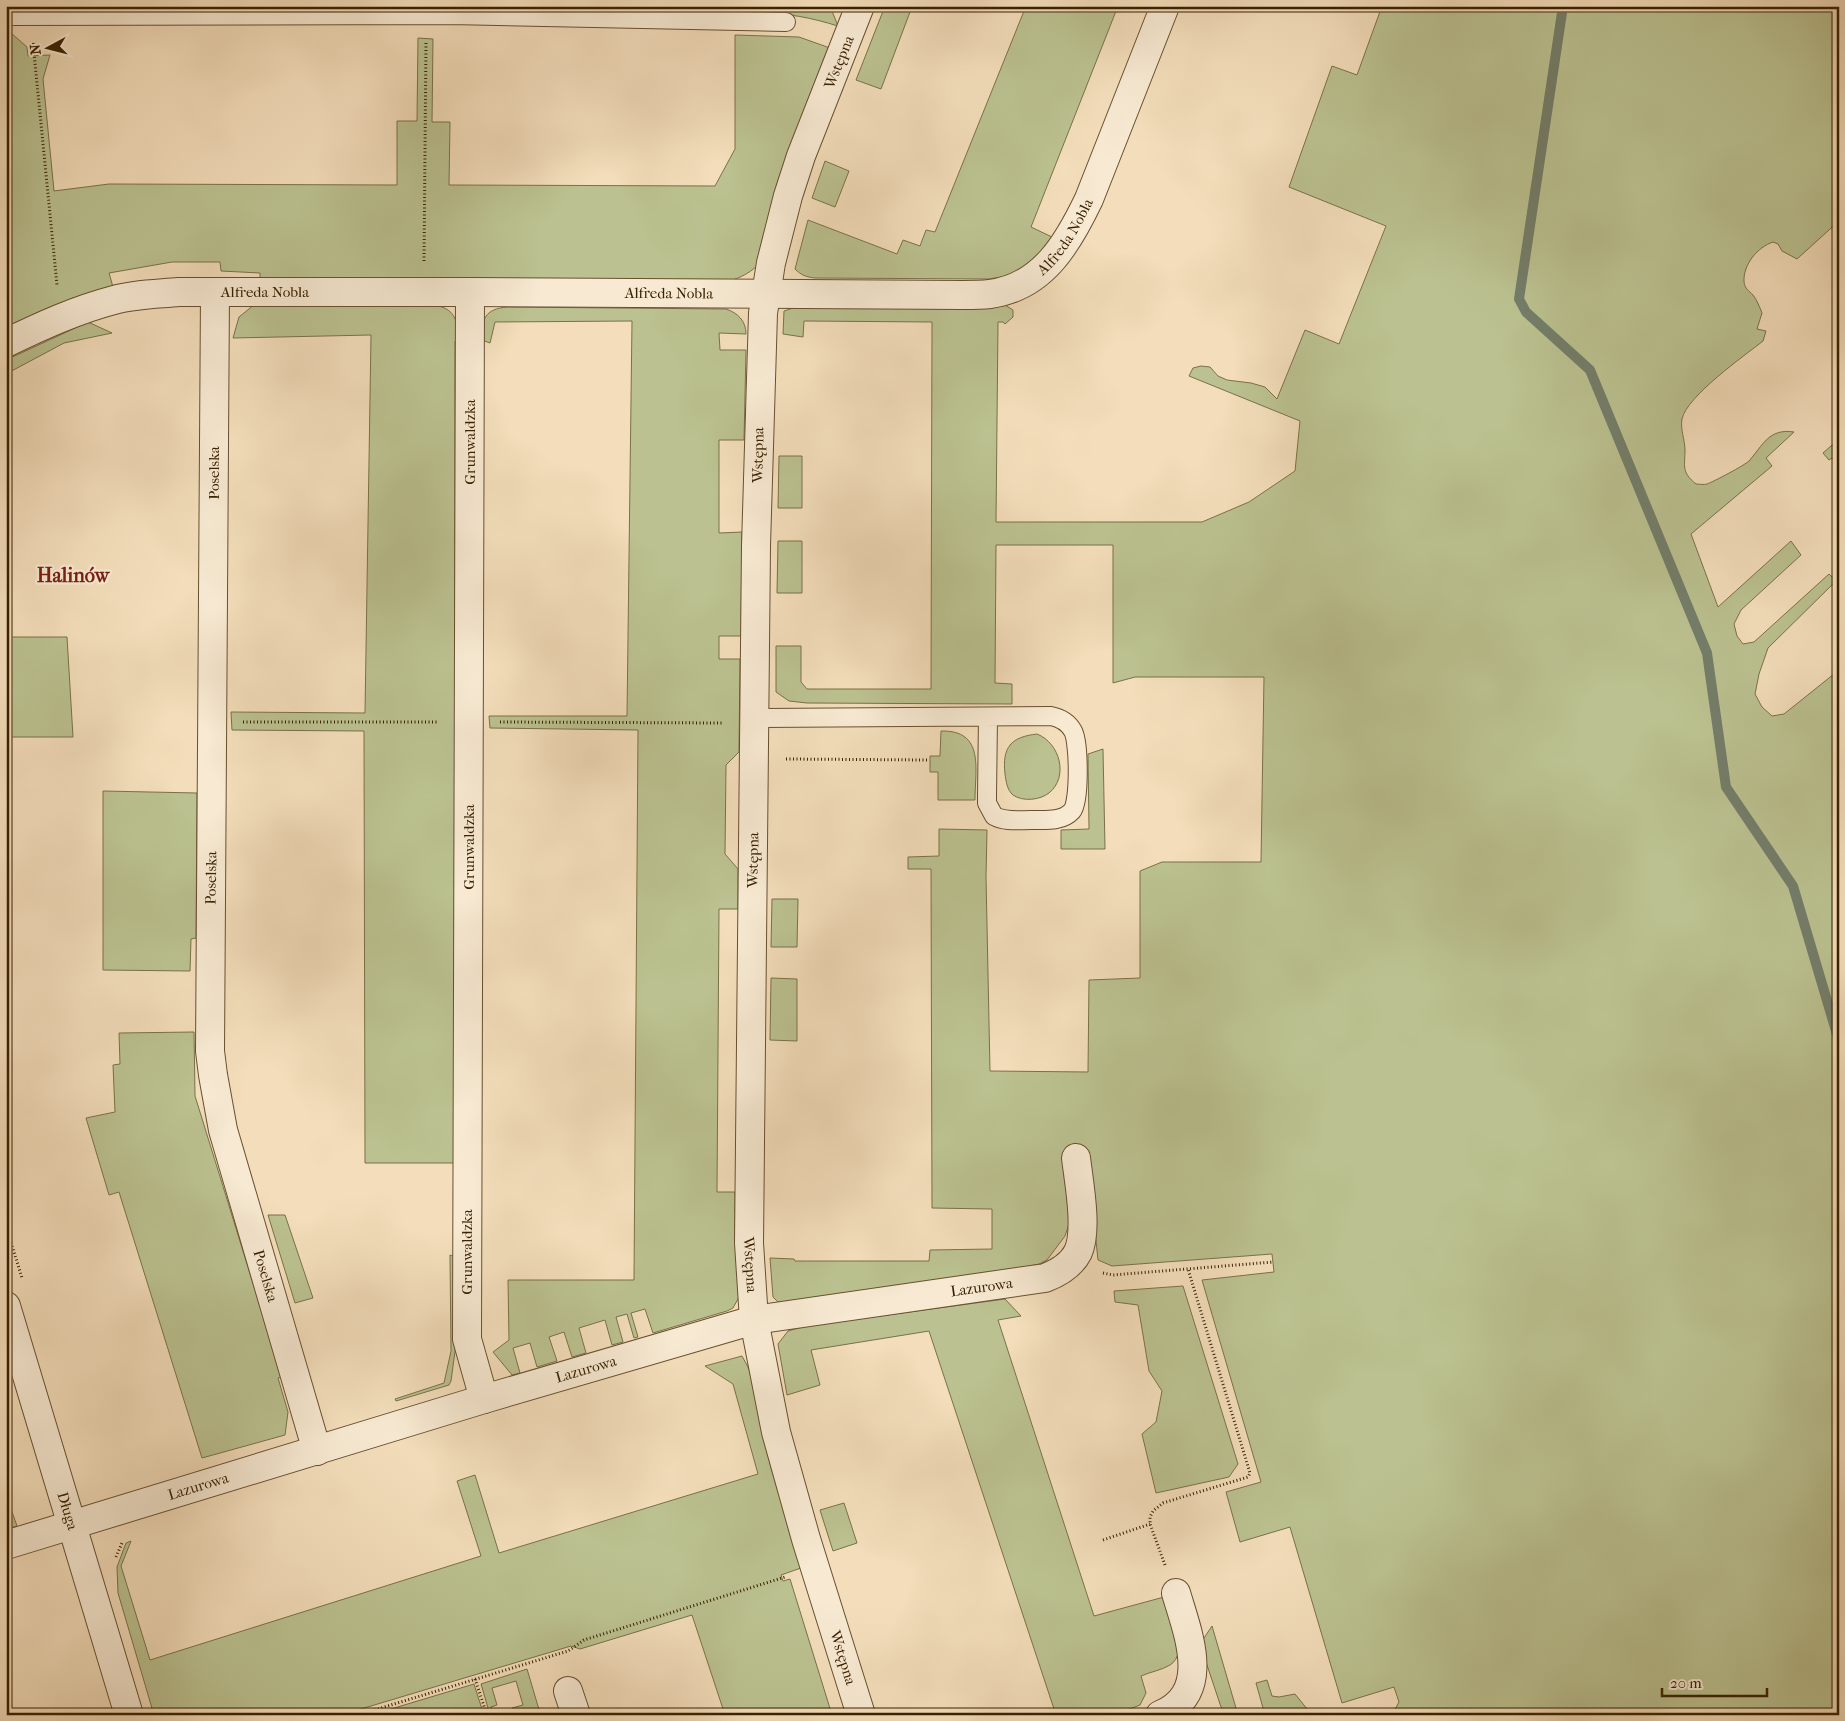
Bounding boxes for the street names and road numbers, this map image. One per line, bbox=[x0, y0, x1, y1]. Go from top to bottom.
street label: Wstępna bbox=[820, 32, 858, 92]
street label: Alfreda Nobla bbox=[1033, 195, 1097, 280]
street label: Alfreda Nobla bbox=[220, 283, 310, 301]
street label: Alfreda Nobla bbox=[624, 284, 714, 302]
street label: Grunwaldzka bbox=[461, 398, 479, 485]
street label: Wstępna bbox=[748, 426, 768, 484]
street label: Poselska bbox=[205, 445, 223, 500]
street label: Grunwaldzka bbox=[460, 803, 478, 890]
street label: Wstępna bbox=[743, 831, 763, 889]
street label: Poselska bbox=[202, 850, 220, 905]
street label: Grunwaldzka bbox=[458, 1208, 476, 1295]
street label: Wstępna bbox=[740, 1235, 761, 1294]
street label: Poselska bbox=[250, 1248, 282, 1305]
street label: Lazurowa bbox=[949, 1274, 1015, 1301]
street label: Lazurowa bbox=[553, 1351, 620, 1387]
street label: Lazurowa bbox=[166, 1468, 232, 1504]
street label: Długa bbox=[53, 1490, 82, 1533]
street label: Wstępna bbox=[826, 1627, 860, 1688]

